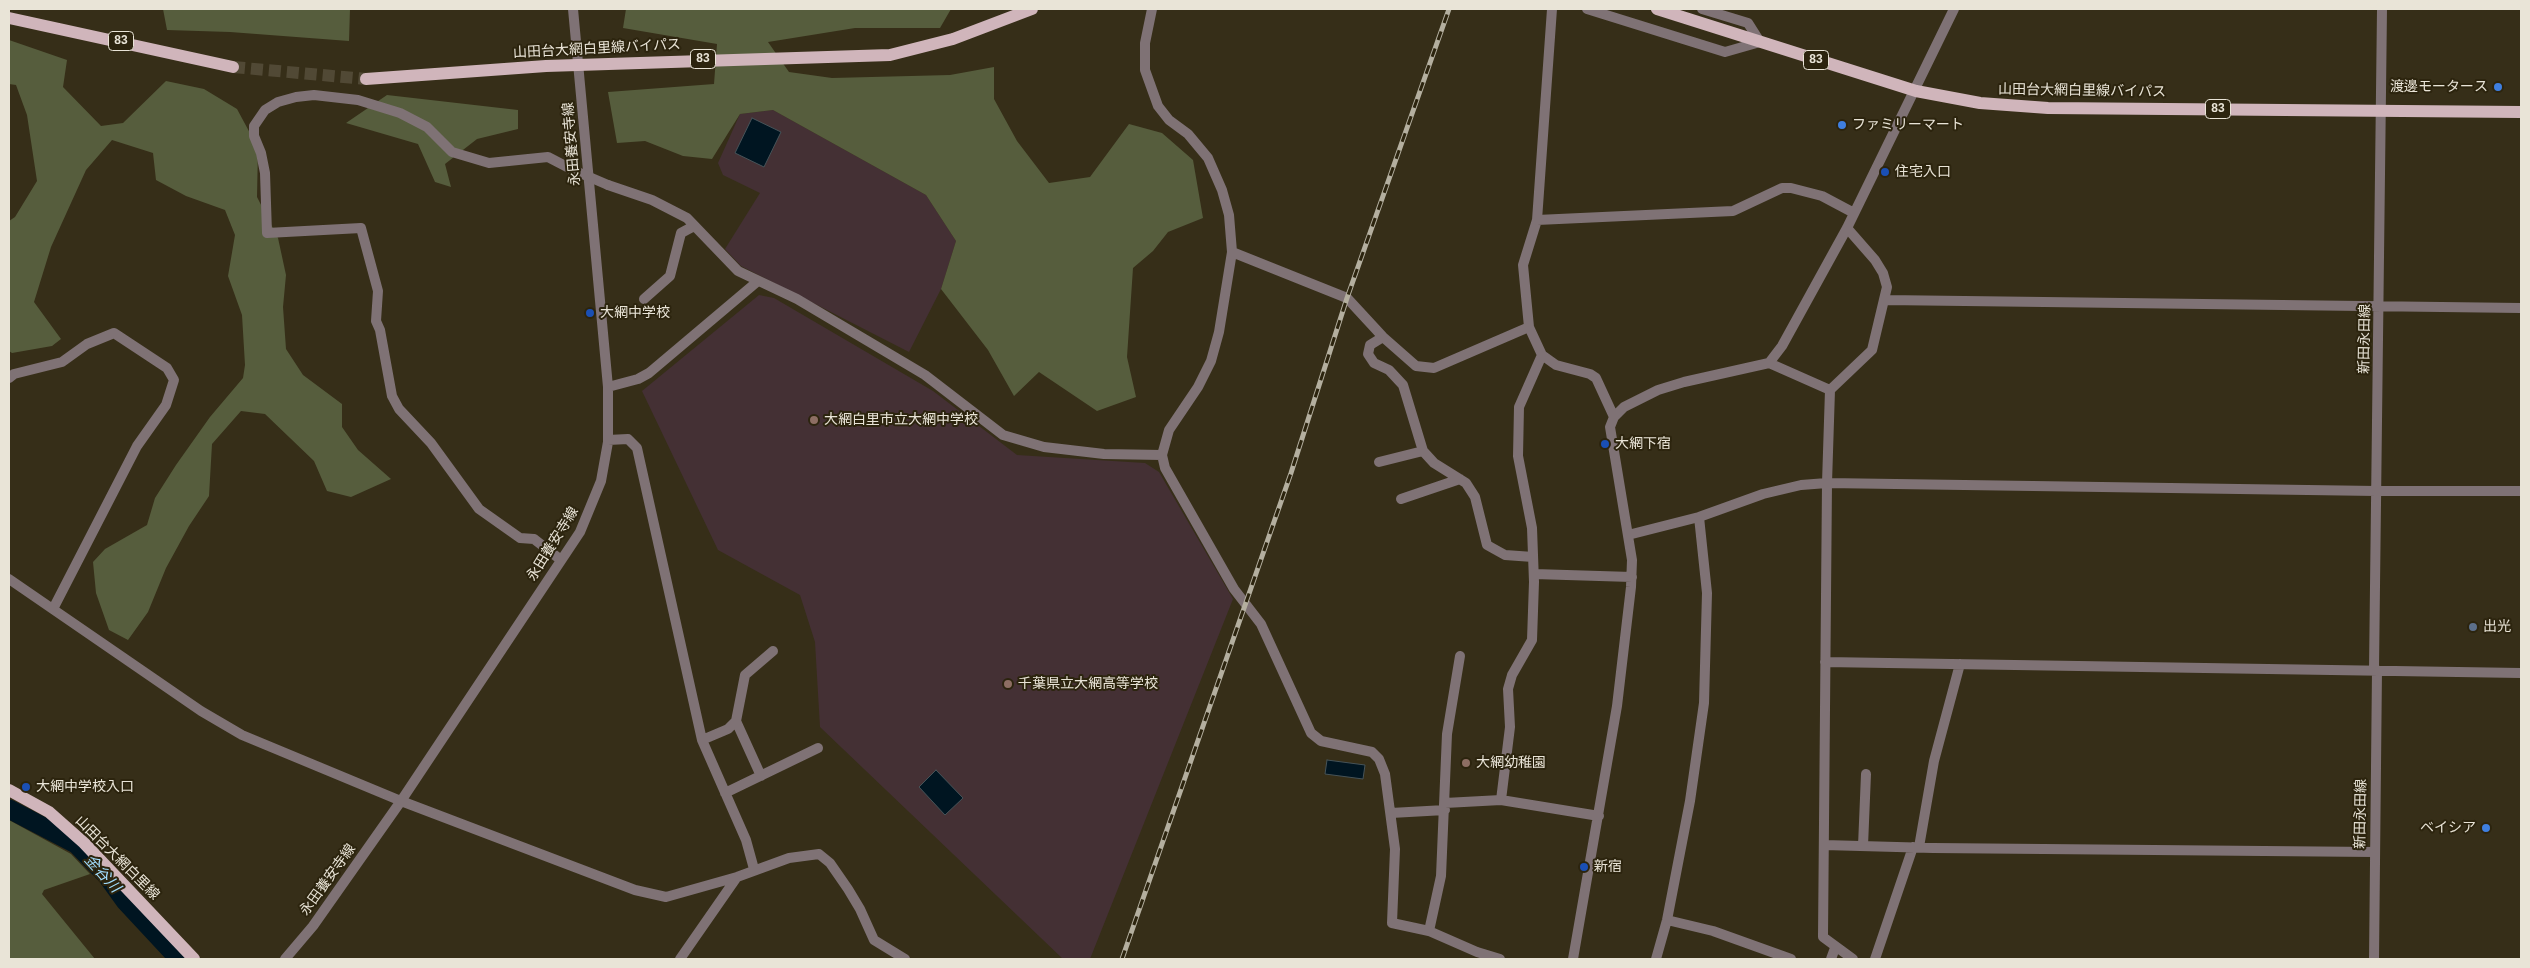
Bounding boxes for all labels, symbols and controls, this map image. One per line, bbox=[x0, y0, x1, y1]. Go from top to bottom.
road number: 83 bbox=[108, 31, 134, 50]
street label: 山田台大網白里線バイパス bbox=[513, 36, 681, 62]
road number: 83 bbox=[690, 50, 716, 68]
road number: 83 bbox=[1804, 50, 1828, 70]
place label: 渡邊モータース bbox=[2390, 79, 2488, 95]
street label: 山田台大網白里線バイパス bbox=[1998, 81, 2166, 101]
marker: 渡邊モータース bbox=[2492, 81, 2504, 93]
road number: 83 bbox=[2206, 100, 2230, 118]
street label: 永田養安寺線 bbox=[560, 101, 584, 187]
place label: ファミリーマート bbox=[1852, 117, 1964, 133]
marker: ファミリーマート bbox=[1836, 119, 1848, 131]
place label: 住宅入口 bbox=[1895, 164, 1951, 180]
marker: 住宅入口 bbox=[1879, 166, 1891, 178]
street label: 新田永田線 bbox=[2356, 304, 2374, 374]
place label: 大網中学校 bbox=[600, 305, 670, 321]
marker: 大網中学校 bbox=[584, 307, 596, 319]
place label: 大網白里市立大網中学校 bbox=[824, 412, 978, 428]
marker: 大網白里市立大網中学校 bbox=[808, 414, 820, 426]
place label: 大網下宿 bbox=[1615, 436, 1671, 452]
marker: 大網下宿 bbox=[1599, 438, 1611, 450]
street label: 永田養安寺線 bbox=[524, 504, 582, 584]
place label: 出光 bbox=[2483, 619, 2511, 635]
marker: 出光 bbox=[2467, 621, 2479, 633]
place label: 千葉県立大網高等学校 bbox=[1018, 676, 1158, 692]
marker: 千葉県立大網高等学校 bbox=[1002, 678, 1014, 690]
place label: 大網幼稚園 bbox=[1476, 755, 1546, 771]
marker: 大網幼稚園 bbox=[1460, 757, 1472, 769]
place label: 大網中学校入口 bbox=[36, 779, 134, 795]
street label: 新田永田線 bbox=[2352, 779, 2370, 849]
marker: 大網中学校入口 bbox=[20, 781, 32, 793]
street label: 山田台大網白里線 bbox=[71, 812, 163, 904]
place label: ベイシア bbox=[2420, 820, 2476, 836]
marker: ベイシア bbox=[2480, 822, 2492, 834]
street label: 永田養安寺線 bbox=[297, 841, 359, 919]
water label: 金谷川 bbox=[80, 851, 124, 897]
place label: 新宿 bbox=[1594, 859, 1622, 875]
marker: 新宿 bbox=[1578, 861, 1590, 873]

